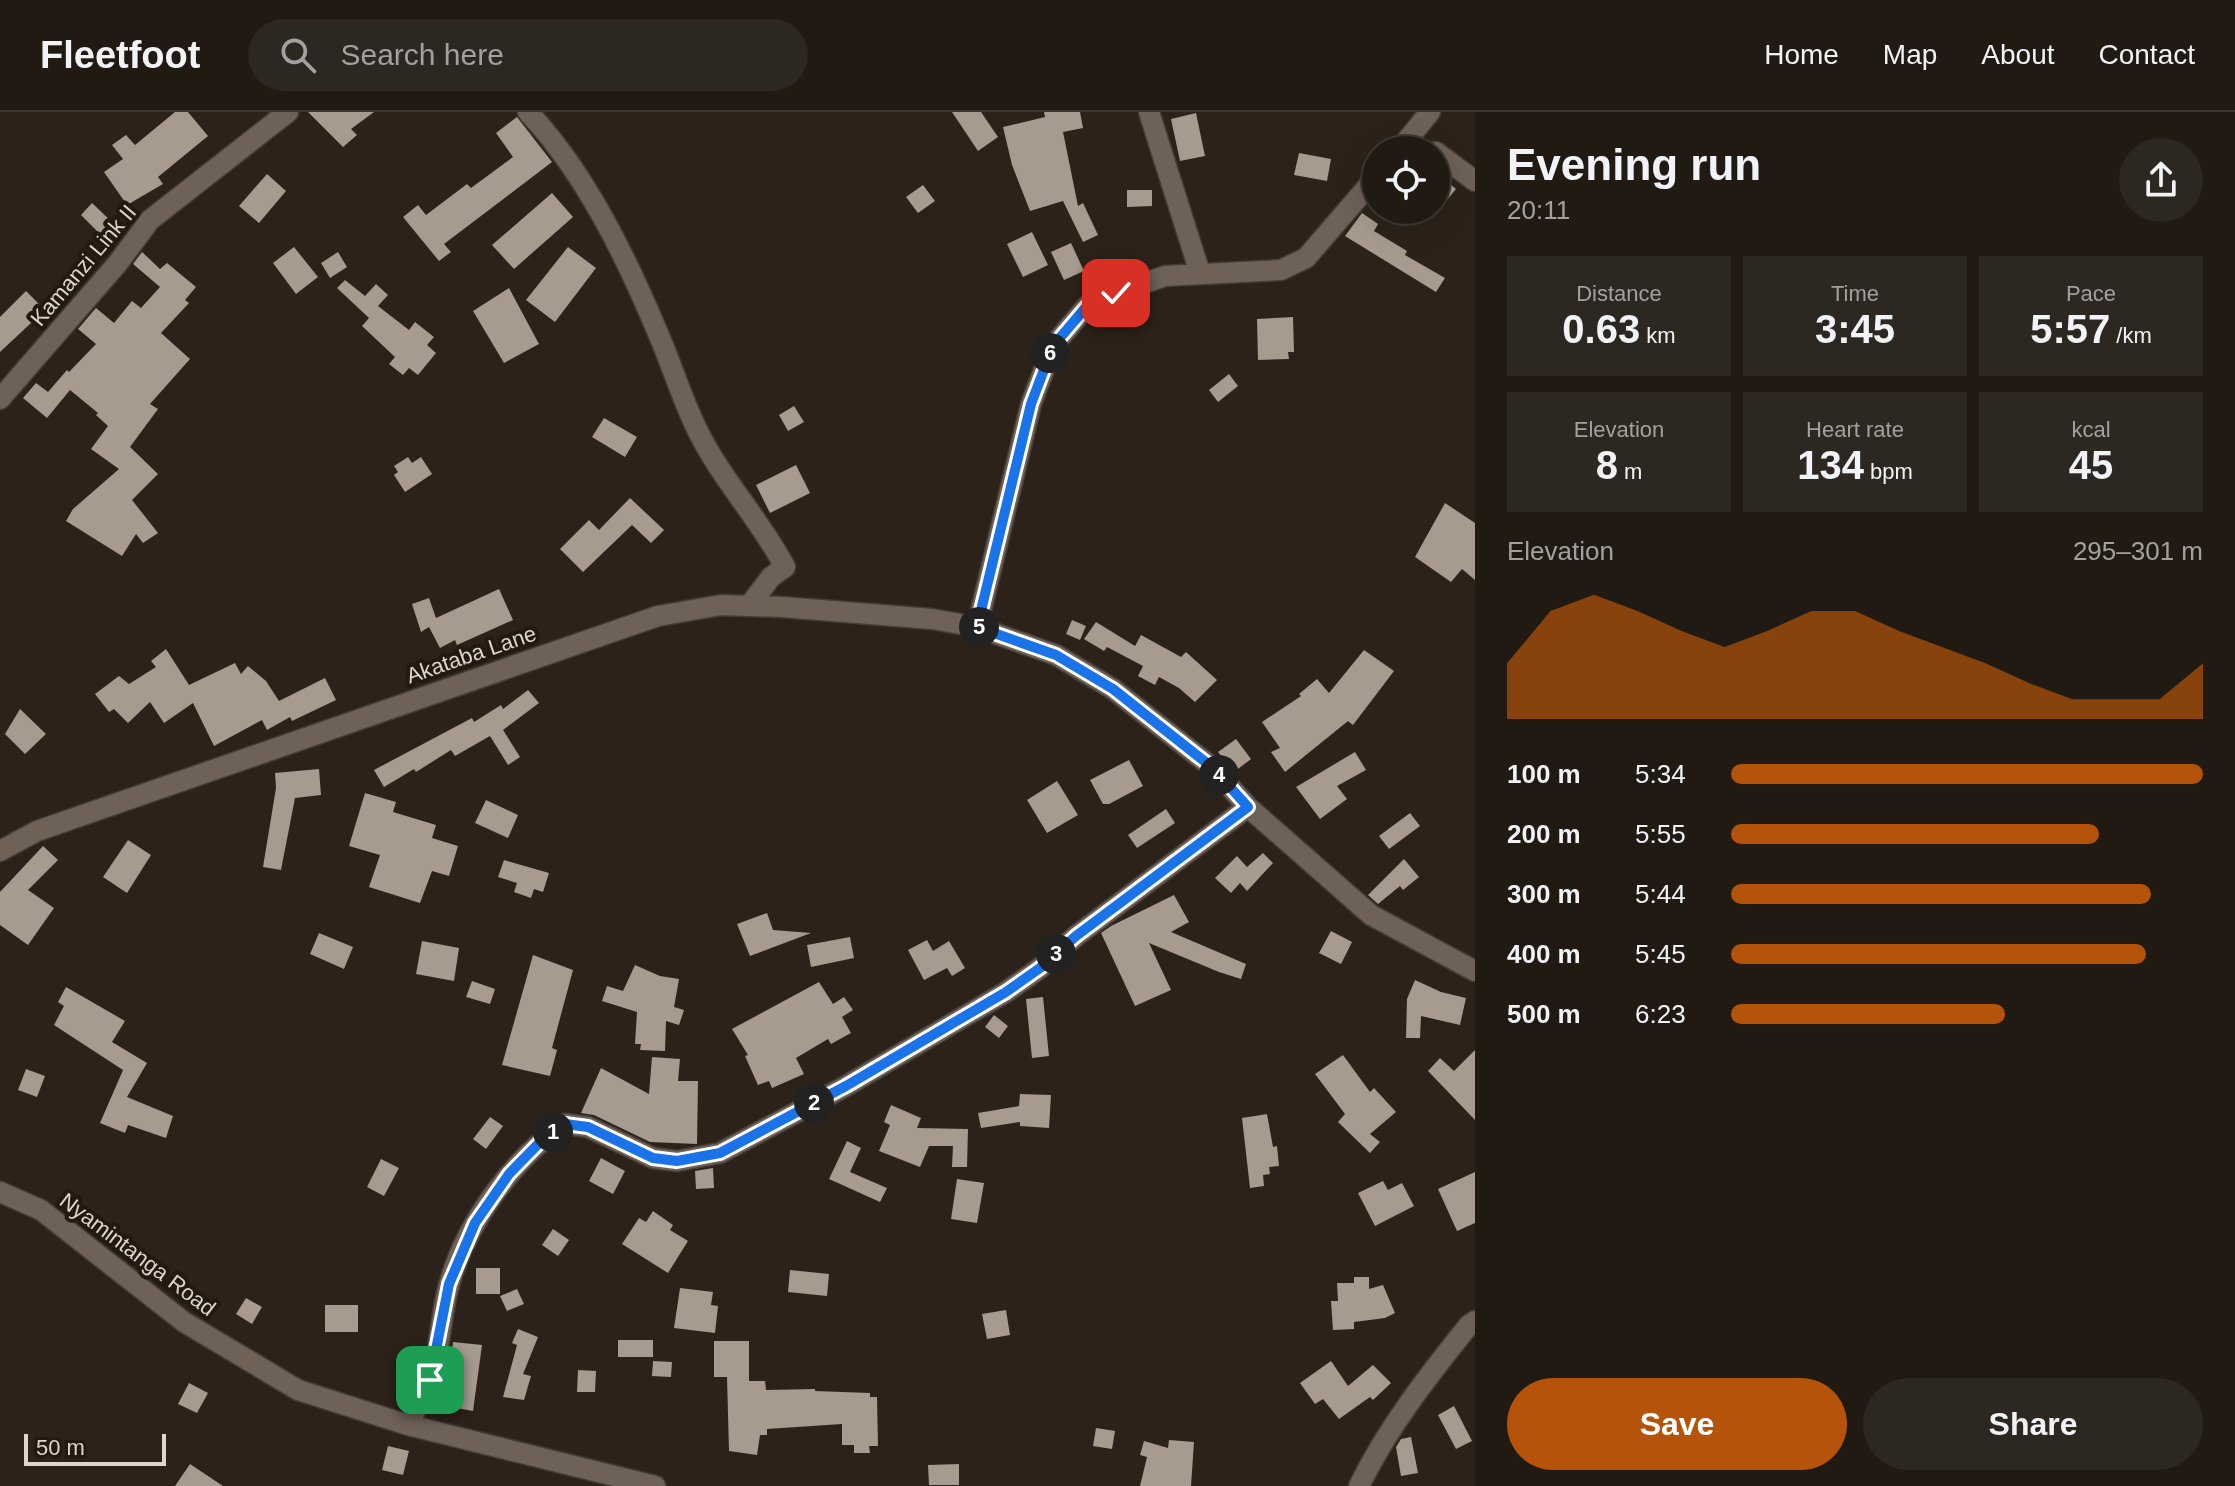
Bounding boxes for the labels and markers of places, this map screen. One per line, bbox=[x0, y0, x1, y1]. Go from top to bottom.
pin bbox=[1082, 259, 1150, 327]
pin: 6 bbox=[1030, 333, 1070, 373]
pin: 5 bbox=[959, 607, 999, 647]
pin: 4 bbox=[1199, 755, 1239, 795]
pin: 3 bbox=[1036, 934, 1076, 974]
pin: 2 bbox=[794, 1083, 834, 1123]
pin: 1 bbox=[533, 1112, 573, 1152]
pin bbox=[396, 1346, 464, 1414]

